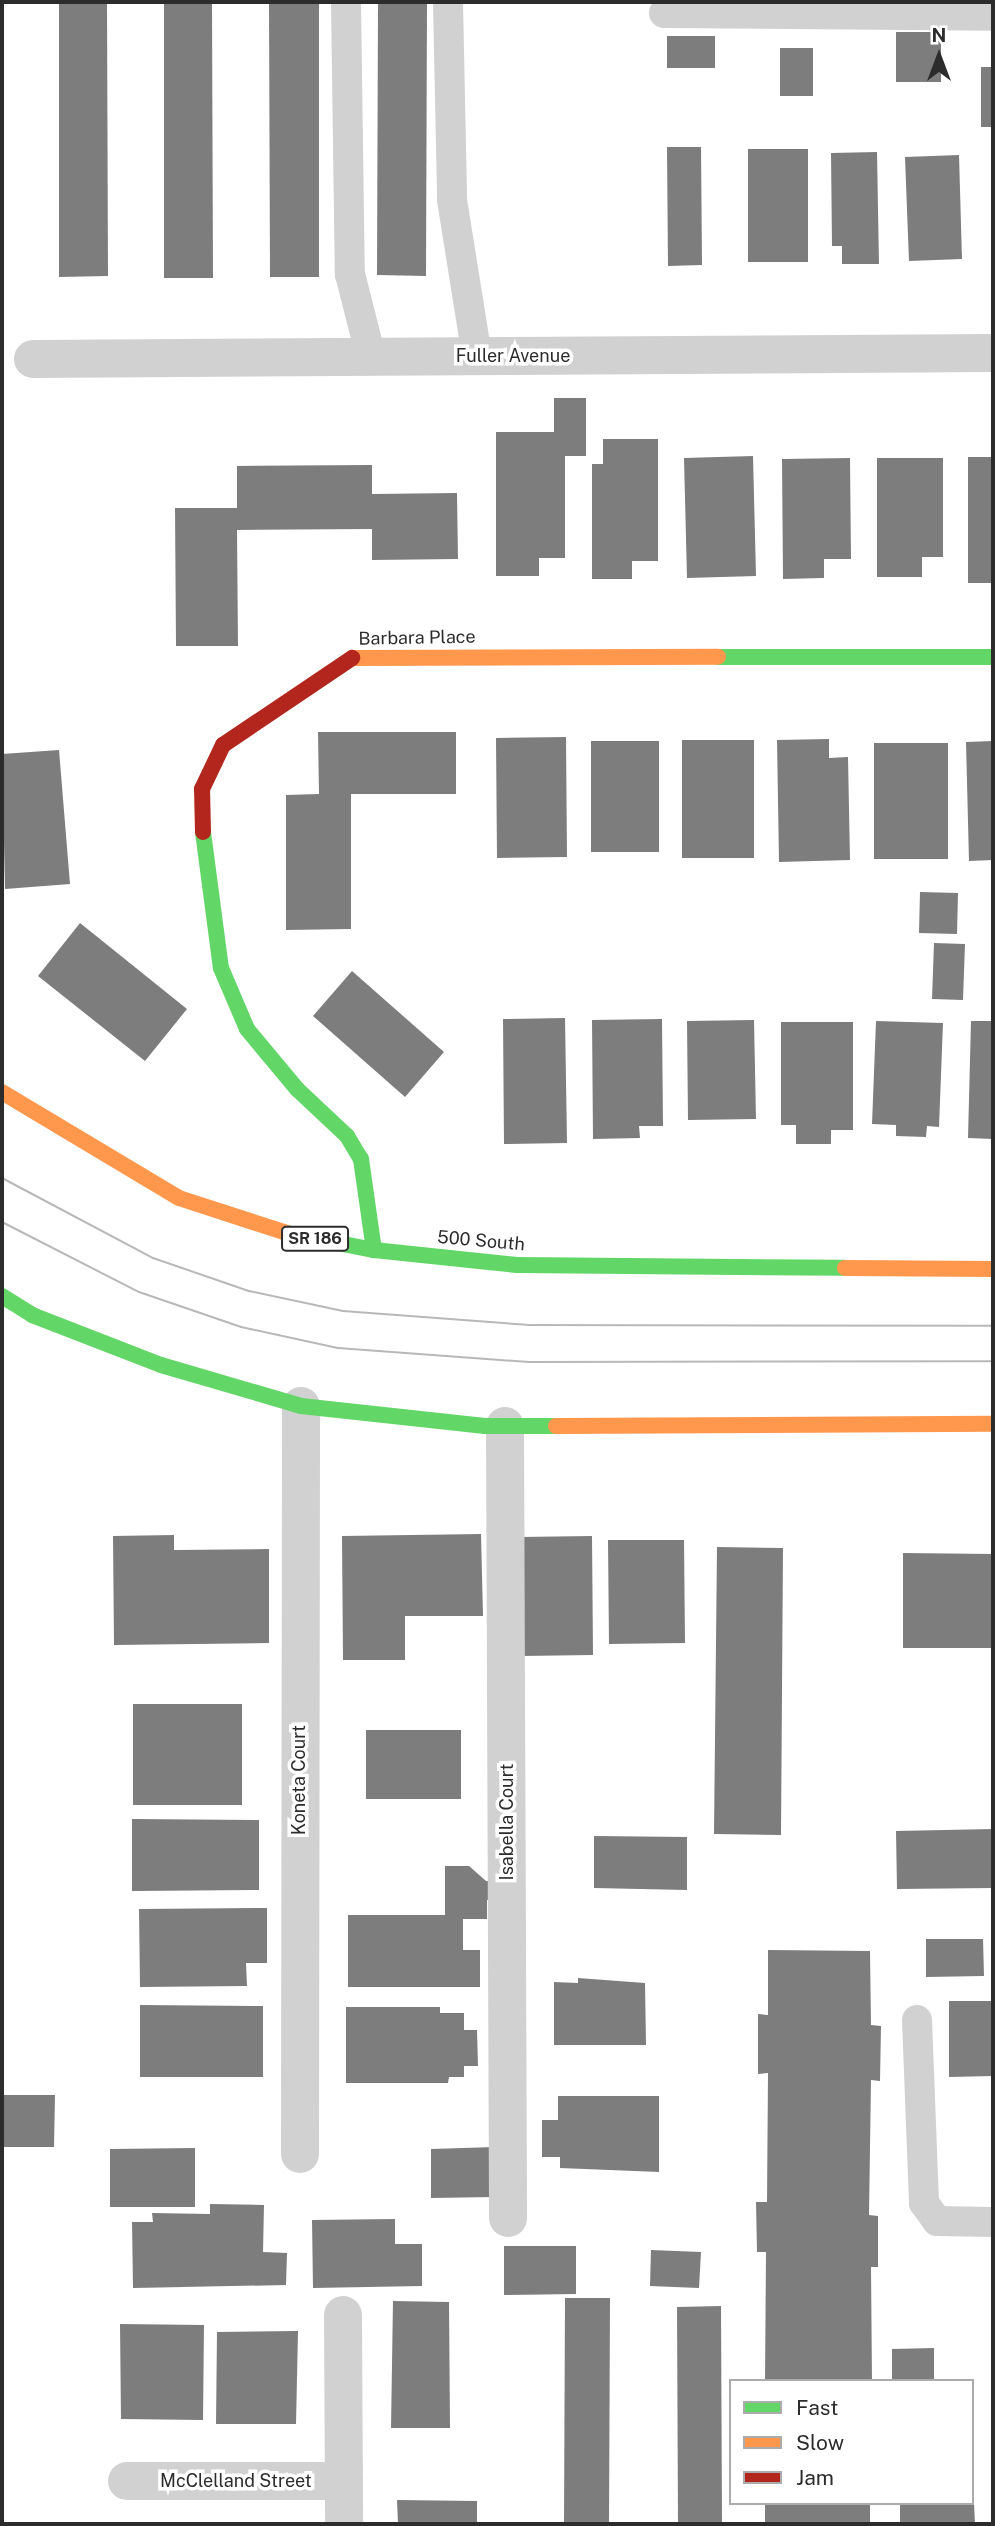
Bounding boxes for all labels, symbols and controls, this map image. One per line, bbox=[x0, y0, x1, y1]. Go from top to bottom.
north arrow bbox=[904, 21, 974, 91]
text: N bbox=[932, 24, 946, 46]
street label: Fuller Avenue bbox=[456, 345, 570, 367]
street label: Barbara Place bbox=[358, 626, 476, 650]
road number: SR 186 bbox=[280, 1226, 350, 1252]
street label: 500 South bbox=[436, 1226, 526, 1256]
street label: Koneta Court bbox=[288, 1725, 310, 1835]
street label: Isabella Court bbox=[496, 1764, 518, 1880]
legend bbox=[729, 2379, 974, 2505]
text: Fast bbox=[796, 2395, 838, 2420]
text: Slow bbox=[796, 2430, 844, 2455]
text: Jam bbox=[796, 2465, 834, 2490]
street label: McClelland Street bbox=[160, 2470, 312, 2492]

